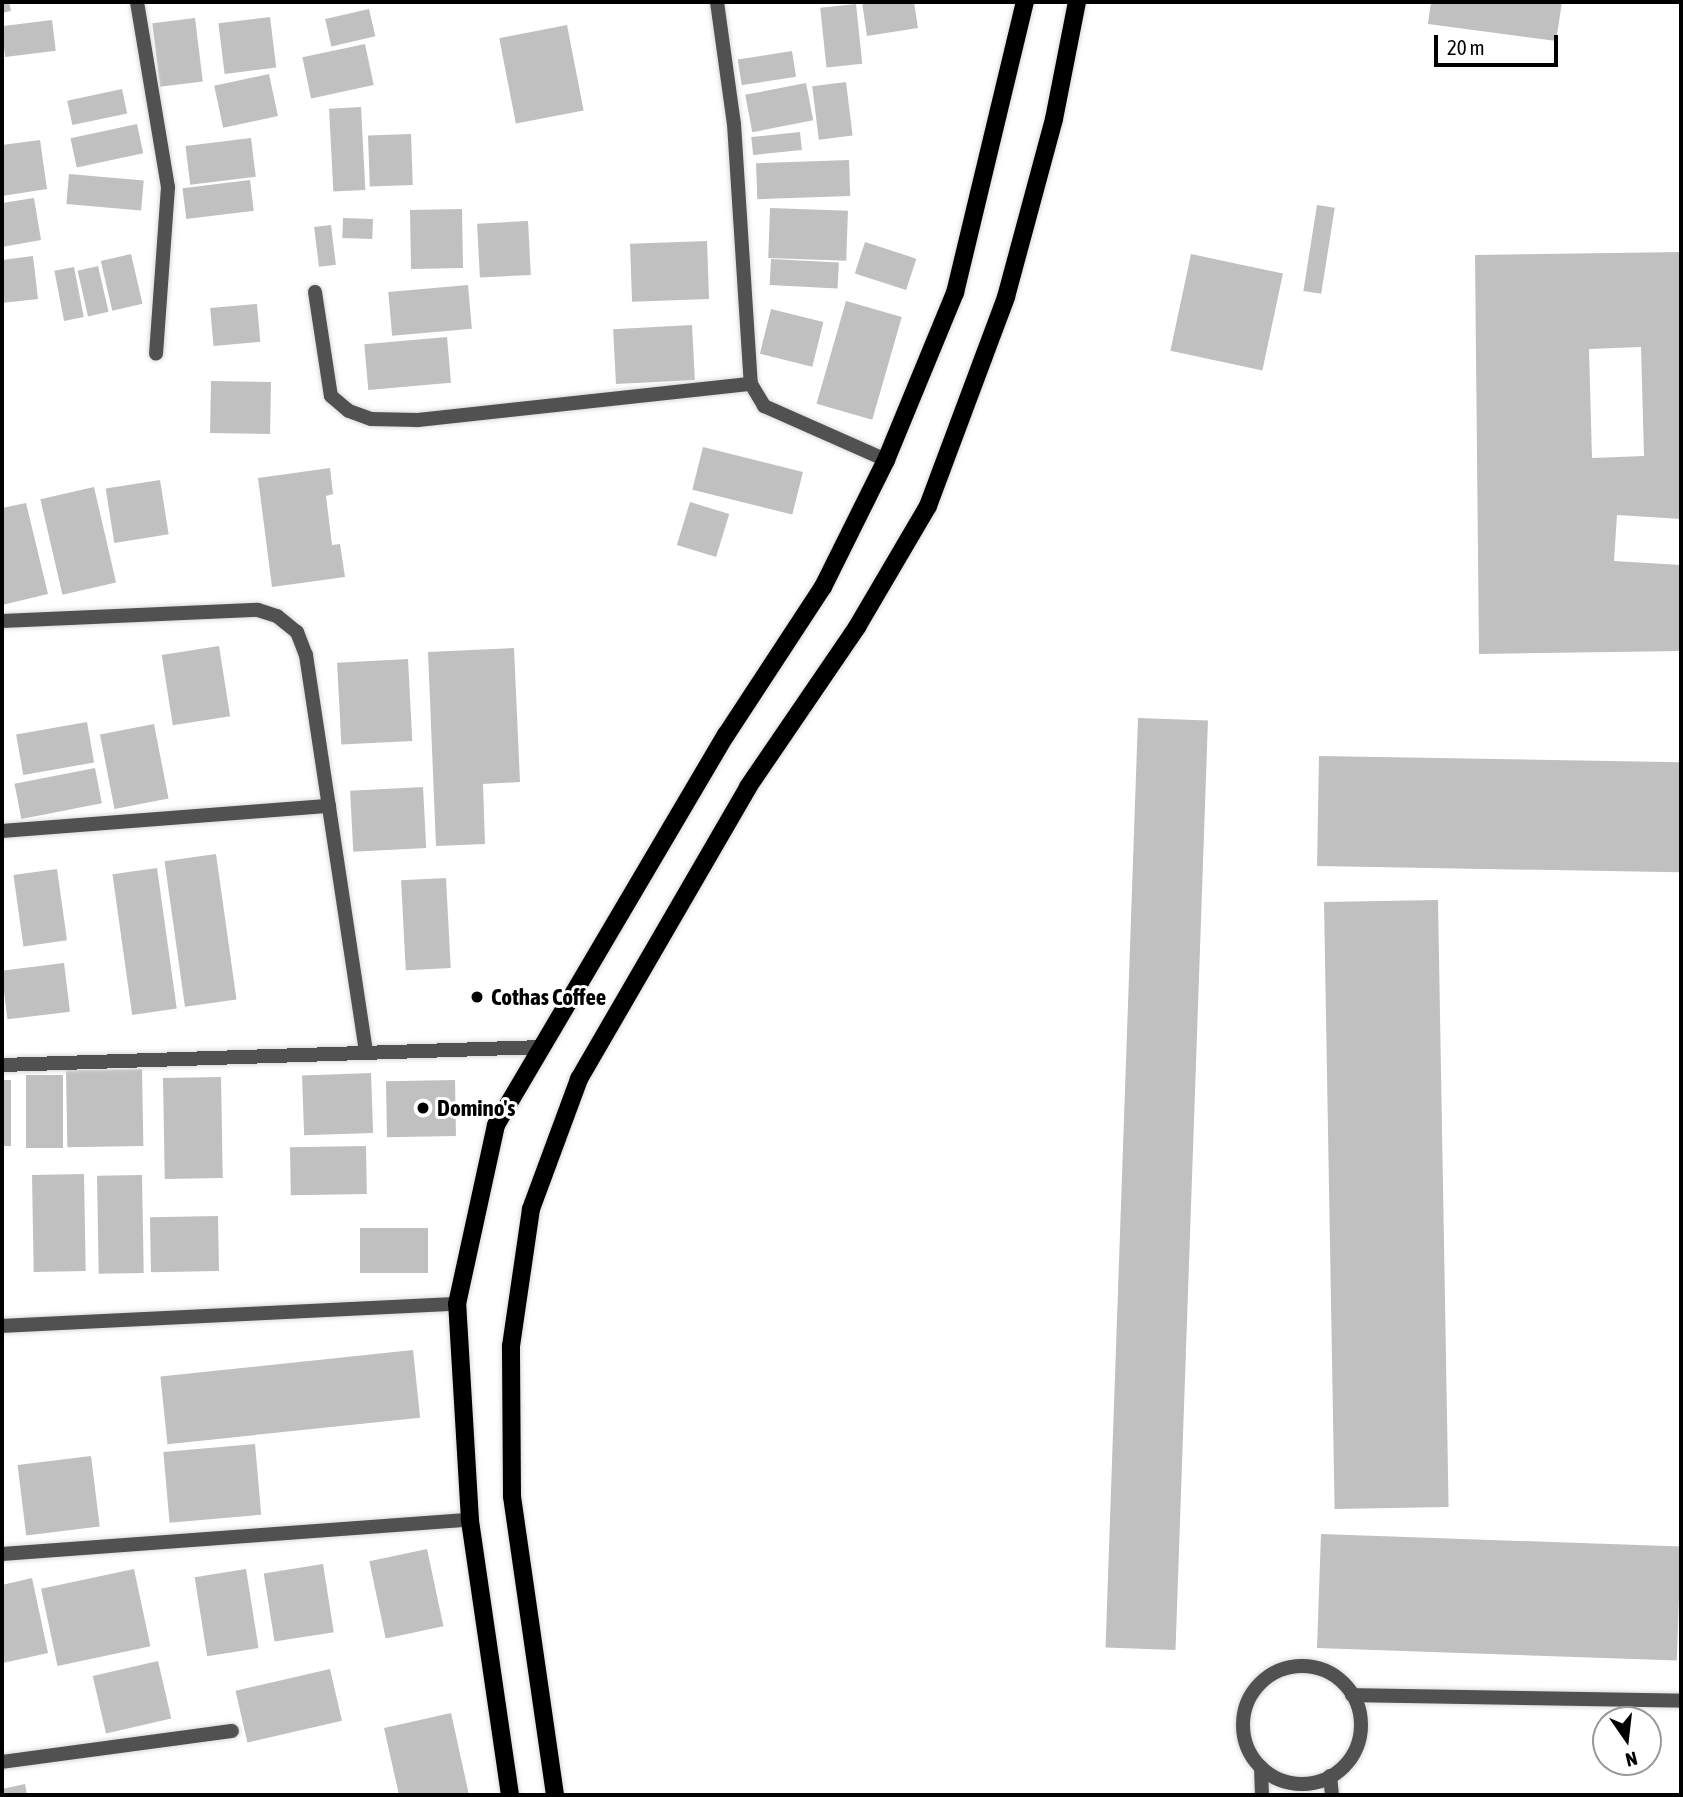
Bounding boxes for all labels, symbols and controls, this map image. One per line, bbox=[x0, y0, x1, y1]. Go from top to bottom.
scale bar bbox=[1438, 21, 1562, 65]
text: 20 m bbox=[1447, 35, 1485, 59]
place label: Cothas Coffee bbox=[491, 983, 606, 1011]
marker: Cothas Coffee bbox=[469, 989, 485, 1005]
place label: Domino's bbox=[437, 1094, 515, 1122]
marker: Domino's bbox=[415, 1100, 431, 1116]
north arrow bbox=[1592, 1706, 1662, 1776]
text: N bbox=[1623, 1747, 1640, 1771]

